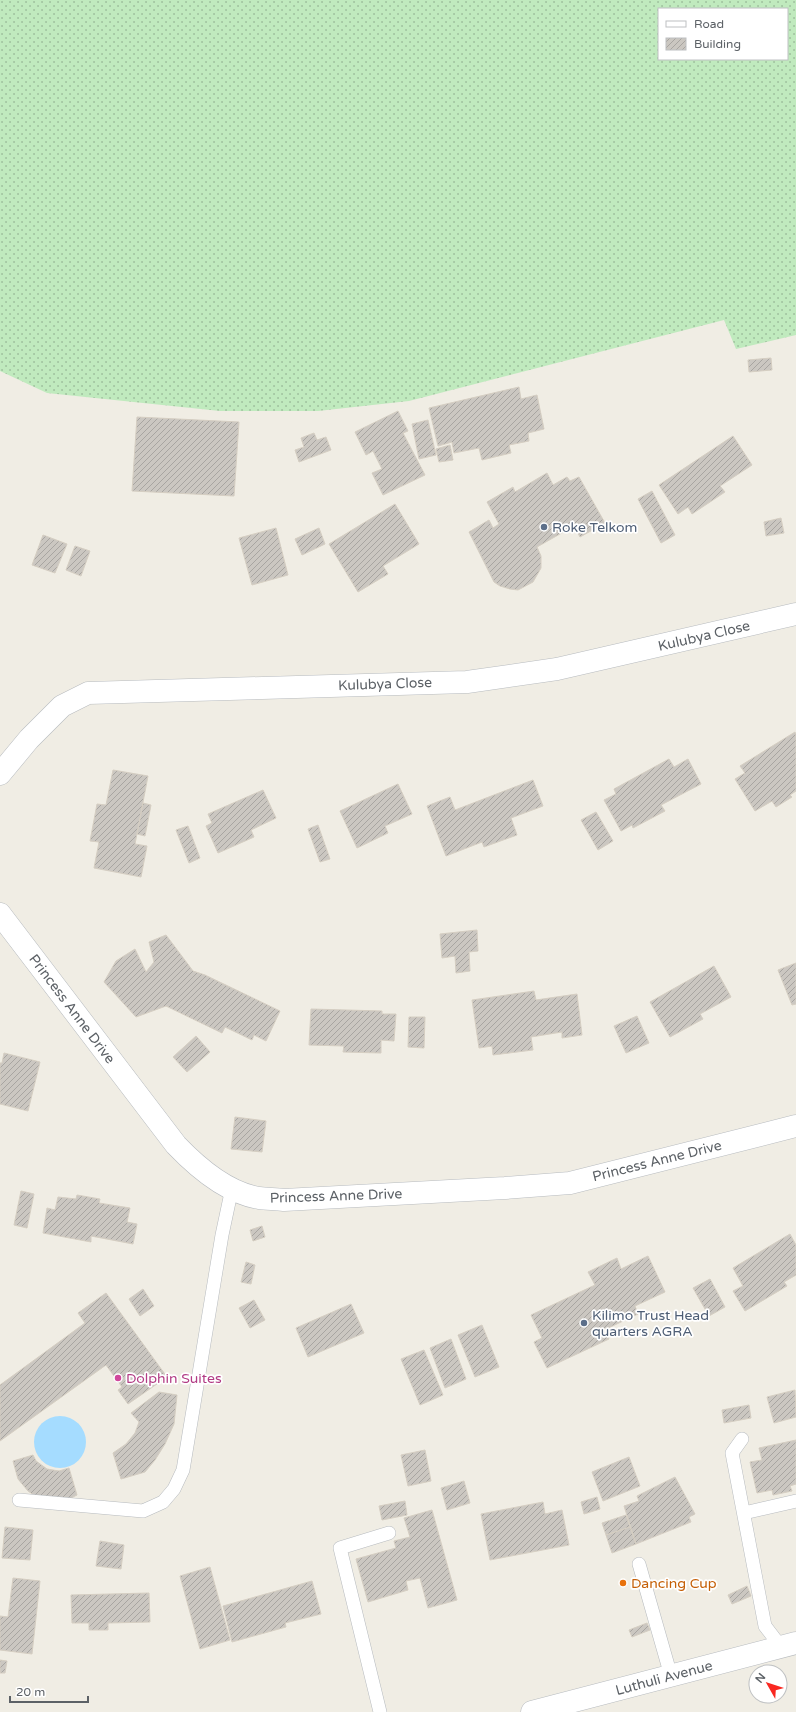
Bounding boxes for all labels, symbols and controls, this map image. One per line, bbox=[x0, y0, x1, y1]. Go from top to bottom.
legend bbox=[658, 8, 788, 60]
text: Road bbox=[694, 17, 724, 31]
text: Building bbox=[694, 37, 741, 51]
place label: Roke Telkom bbox=[552, 519, 637, 536]
marker: Roke Telkom bbox=[539, 522, 549, 532]
street label: Kulubya Close bbox=[656, 617, 752, 655]
street label: Kulubya Close bbox=[338, 674, 432, 694]
street label: Princess Anne Drive bbox=[25, 951, 119, 1067]
street label: Princess Anne Drive bbox=[591, 1137, 723, 1185]
street label: Princess Anne Drive bbox=[269, 1185, 403, 1207]
place label: Kilimo Trust Head quarters AGRA bbox=[592, 1307, 709, 1340]
marker: Kilimo Trust Head quarters AGRA bbox=[579, 1318, 589, 1328]
place label: Dolphin Suites bbox=[126, 1370, 222, 1387]
marker: Dolphin Suites bbox=[113, 1373, 123, 1383]
place label: Dancing Cup bbox=[631, 1575, 717, 1592]
marker: Dancing Cup bbox=[618, 1578, 628, 1588]
street label: Luthuli Avenue bbox=[614, 1657, 714, 1699]
north arrow bbox=[748, 1664, 788, 1704]
text: N bbox=[753, 1670, 768, 1686]
scale bar bbox=[10, 1678, 88, 1704]
text: 20 m bbox=[16, 1685, 45, 1699]

